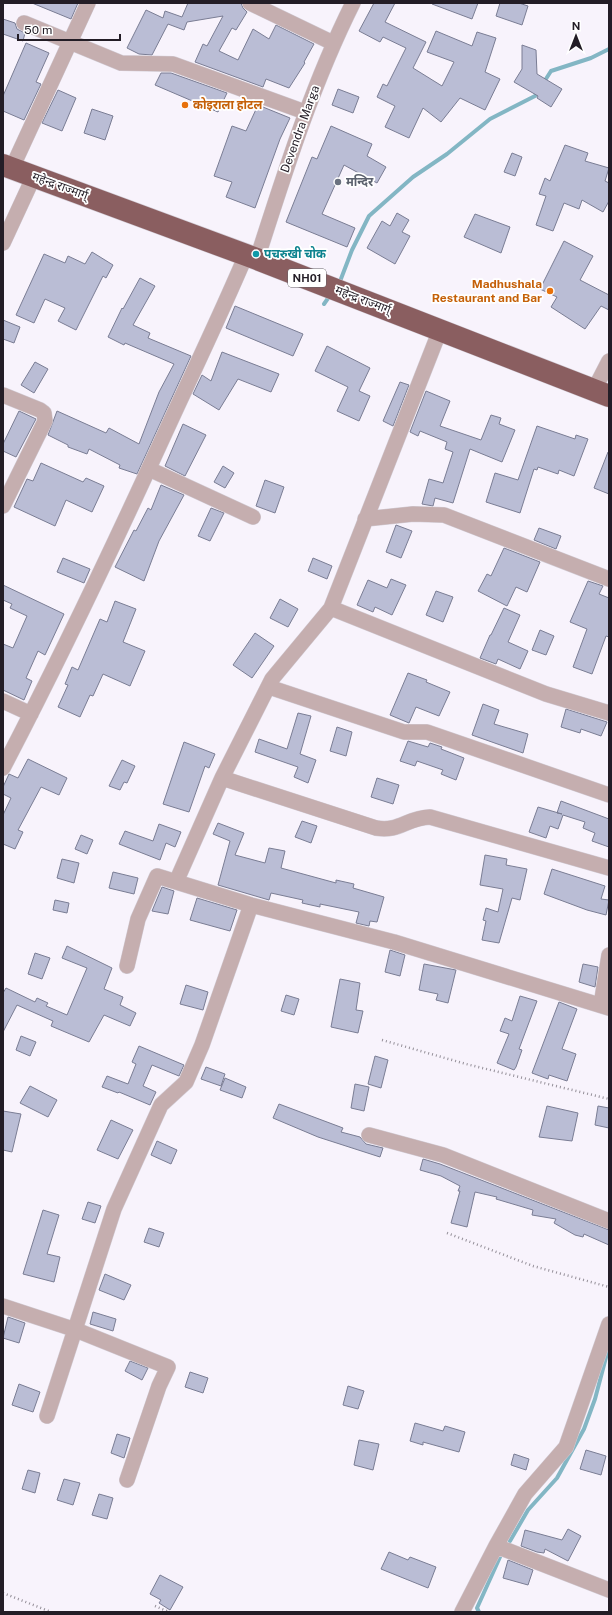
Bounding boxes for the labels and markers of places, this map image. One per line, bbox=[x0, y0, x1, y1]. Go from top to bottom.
place label: कोइराला होटल bbox=[193, 97, 263, 112]
marker: कोइराला होटल bbox=[180, 100, 190, 110]
place label: मन्दिर bbox=[346, 174, 374, 189]
marker: मन्दिर bbox=[333, 177, 343, 187]
place label: पचरुखी चोक bbox=[264, 246, 327, 261]
marker: पचरुखी चोक bbox=[251, 249, 261, 259]
place label: Madhushala Restaurant and Bar bbox=[432, 277, 542, 305]
marker: Madhushala Restaurant and Bar bbox=[545, 286, 555, 296]

